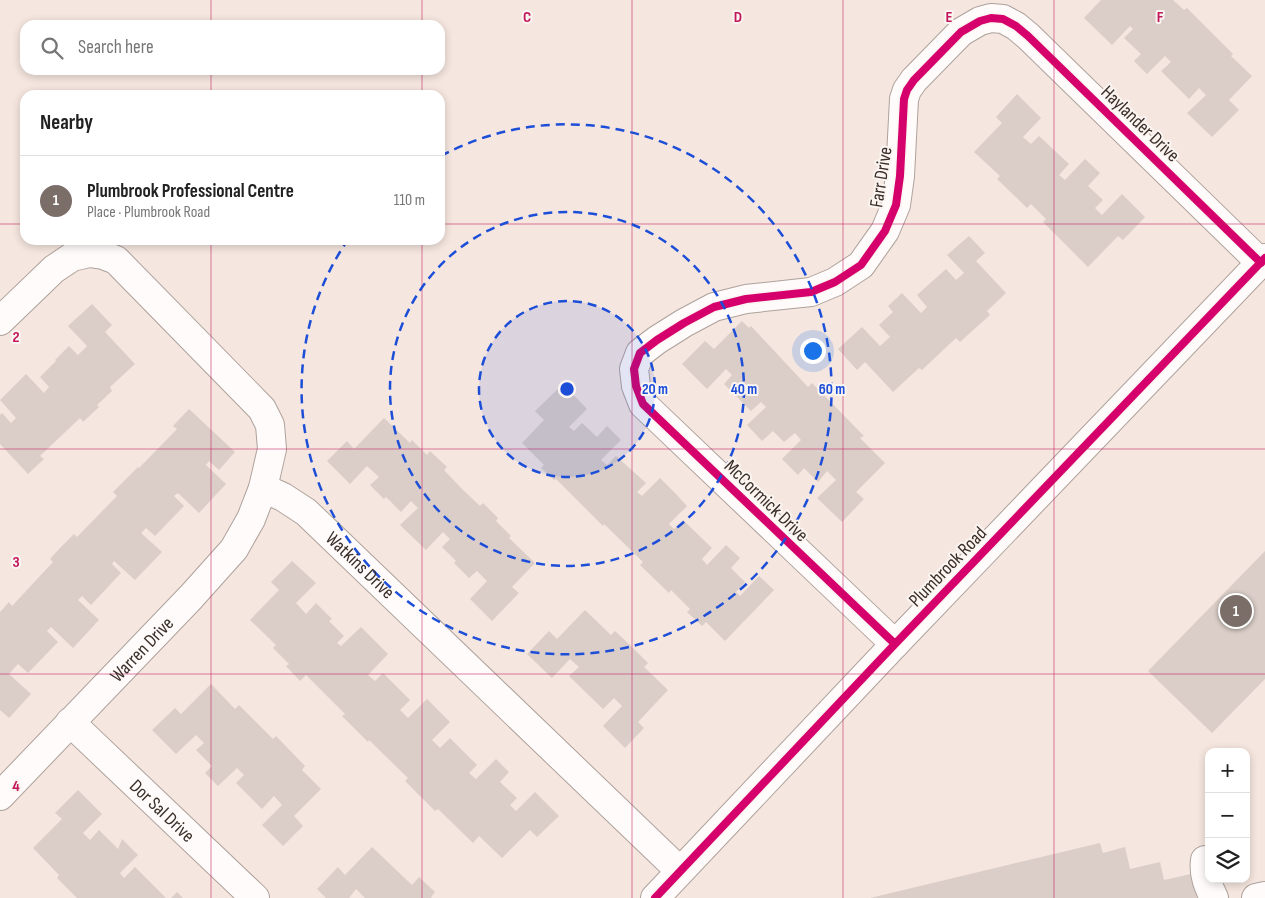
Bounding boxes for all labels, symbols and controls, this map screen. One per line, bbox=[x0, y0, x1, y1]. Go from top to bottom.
text: C bbox=[523, 8, 531, 27]
text: D bbox=[734, 8, 742, 27]
text: E bbox=[946, 8, 953, 27]
text: F bbox=[1157, 8, 1164, 27]
search box bbox=[20, 20, 445, 75]
icon: search bbox=[38, 34, 66, 62]
text: Search here bbox=[78, 36, 154, 59]
street label: Haylander Drive bbox=[1096, 81, 1184, 167]
text: Nearby bbox=[40, 110, 93, 135]
street label: Farr Drive bbox=[865, 145, 898, 209]
text: Plumbrook Professional Centre bbox=[87, 180, 294, 203]
text: 1 bbox=[53, 191, 59, 210]
text: 110 m bbox=[394, 191, 425, 210]
text: Place · Plumbrook Road bbox=[87, 203, 210, 222]
text: 2 bbox=[12, 328, 20, 347]
your location bbox=[800, 338, 826, 364]
centre of rings bbox=[558, 380, 576, 398]
text: 20 m bbox=[642, 380, 668, 399]
text: 40 m bbox=[731, 380, 757, 399]
text: 60 m bbox=[819, 380, 845, 399]
street label: McCormick Drive bbox=[719, 455, 813, 547]
street label: Plumbrook Road bbox=[904, 522, 992, 612]
street label: Watkins Drive bbox=[320, 527, 399, 604]
text: 3 bbox=[12, 553, 20, 572]
pin: 1 bbox=[1220, 592, 1252, 630]
street label: Warren Drive bbox=[106, 612, 179, 687]
map controls bbox=[1205, 748, 1250, 883]
button: + bbox=[1205, 748, 1250, 793]
street label: Dor Sal Drive bbox=[124, 775, 199, 848]
text: 4 bbox=[12, 777, 20, 796]
button: − bbox=[1205, 793, 1250, 838]
button: layers bbox=[1205, 838, 1250, 883]

